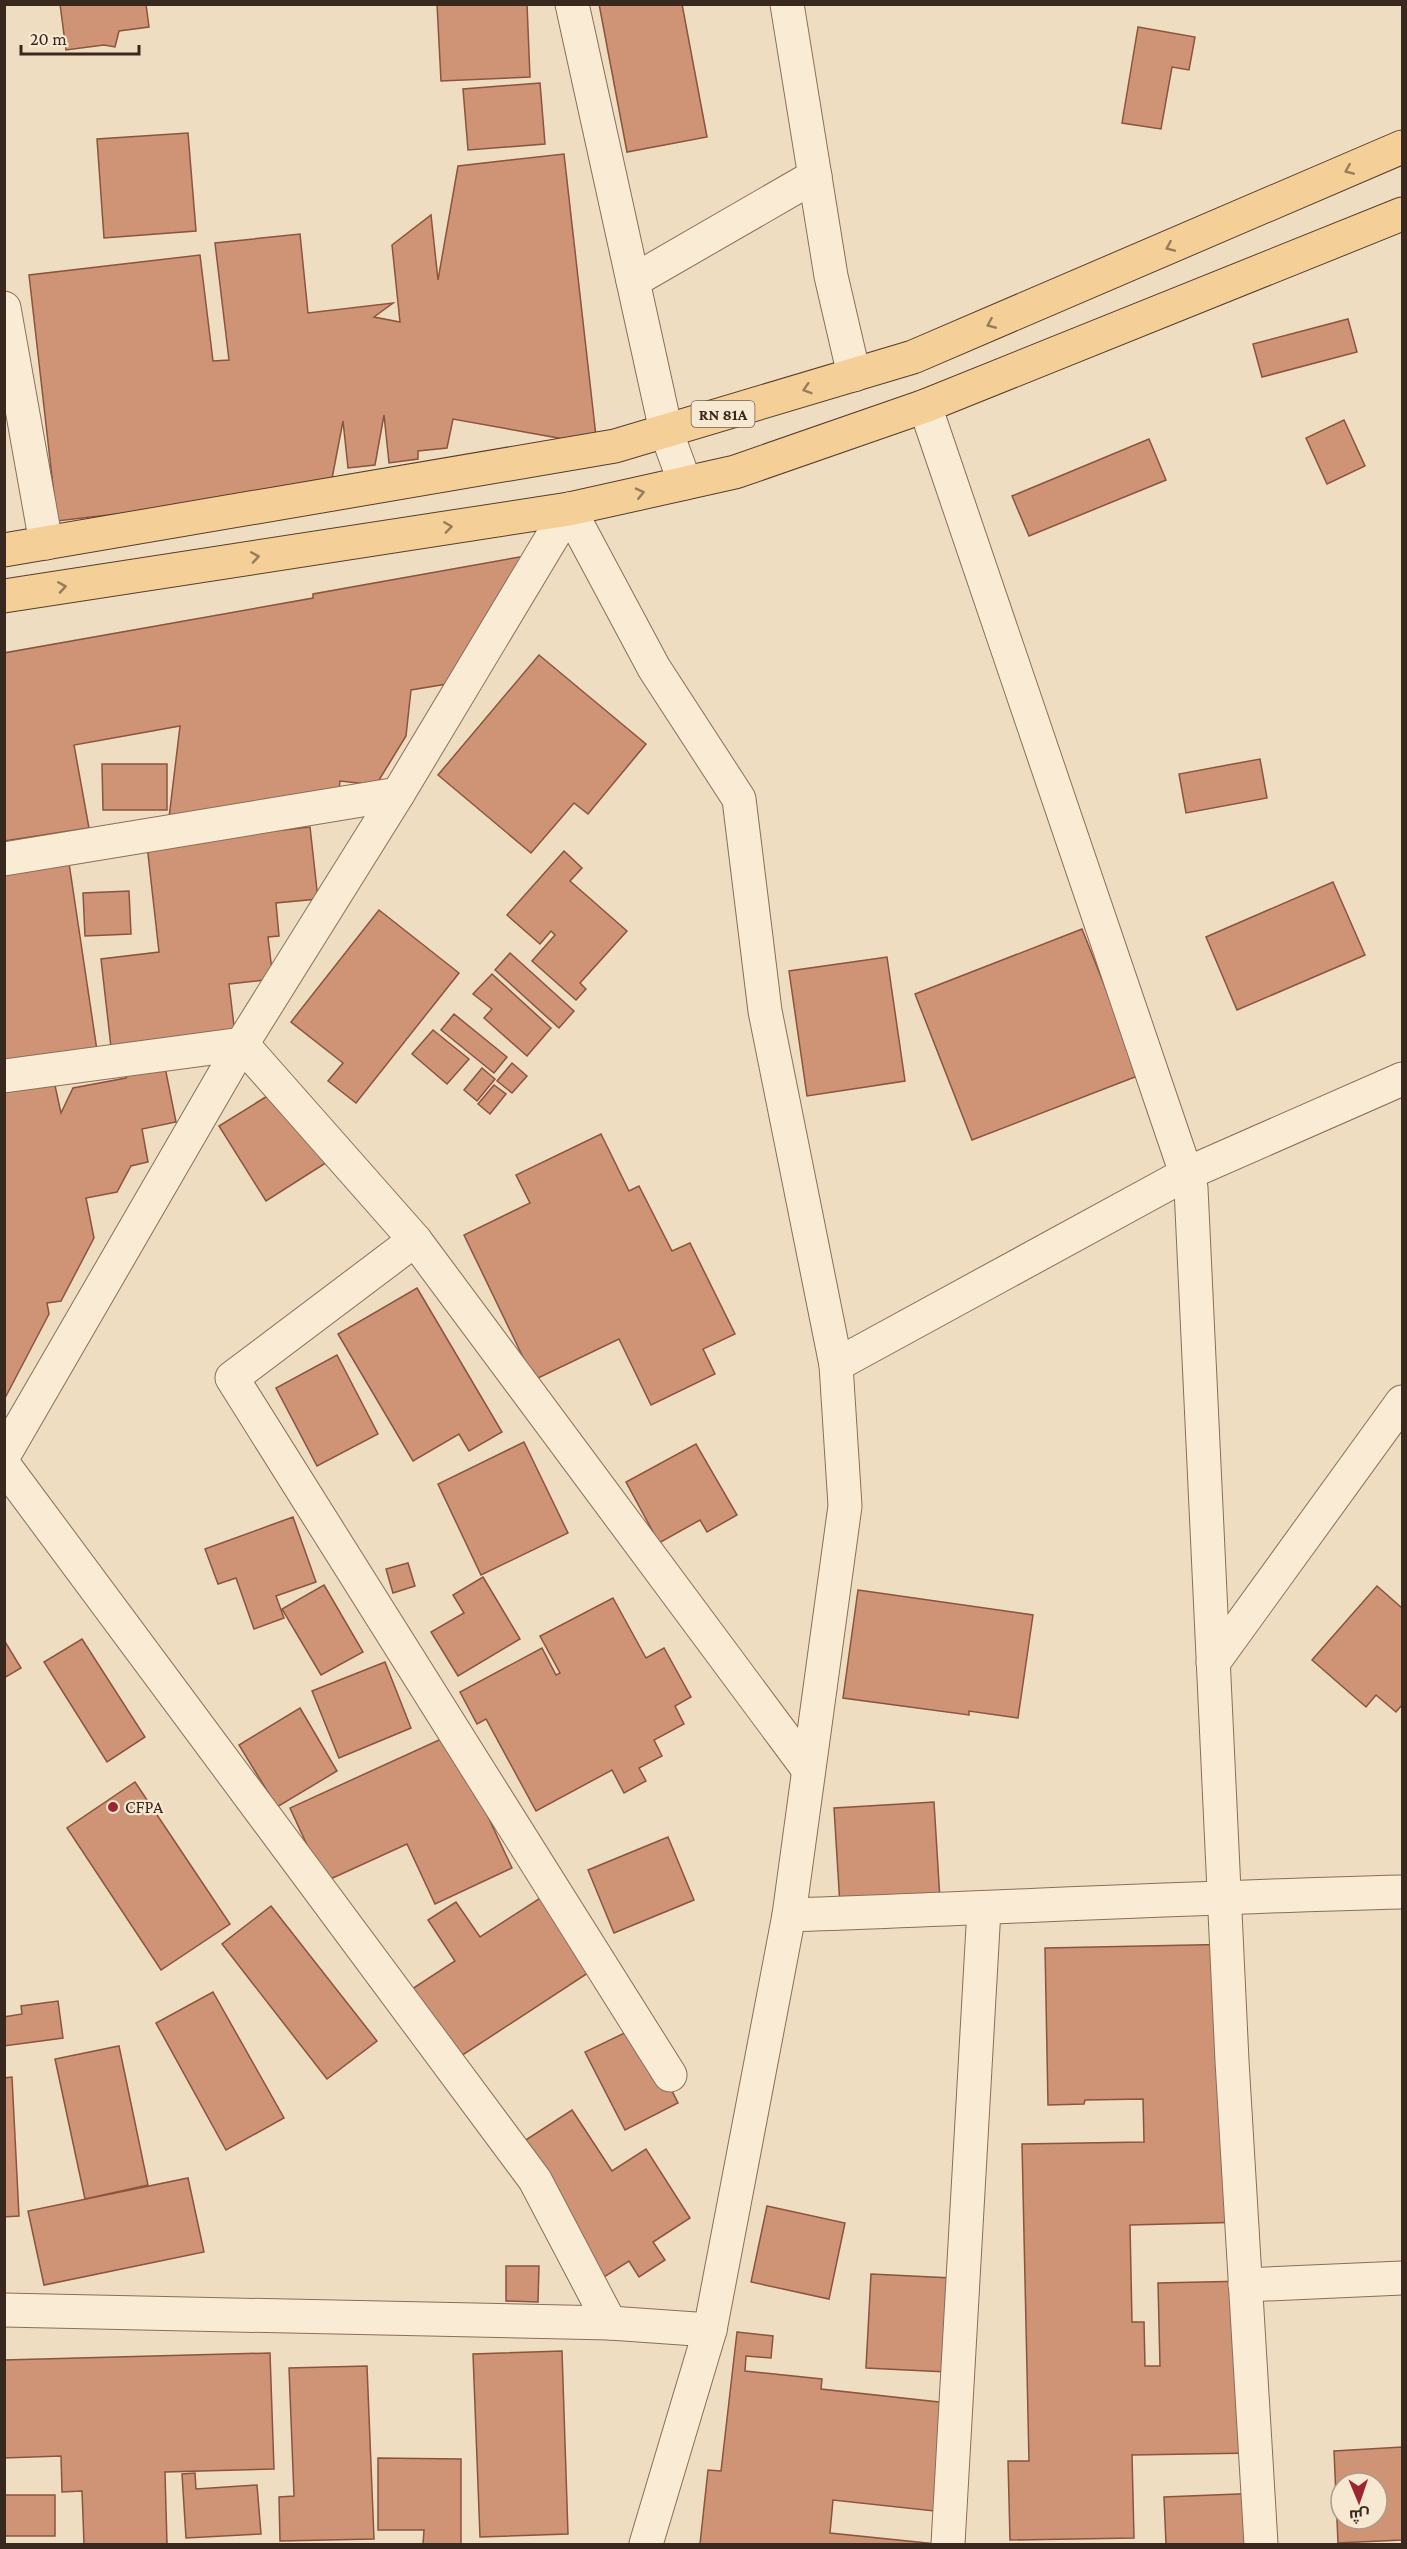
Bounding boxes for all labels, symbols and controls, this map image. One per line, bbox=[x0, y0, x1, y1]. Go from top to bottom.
scale bar bbox=[21, 18, 140, 56]
text: 20 m bbox=[30, 29, 67, 49]
one-way arrow bbox=[1344, 163, 1355, 175]
one-way arrow bbox=[1165, 240, 1176, 252]
one-way arrow bbox=[986, 317, 997, 329]
one-way arrow bbox=[802, 382, 813, 394]
road number: RN 81A bbox=[692, 401, 754, 427]
one-way arrow bbox=[634, 488, 644, 501]
one-way arrow bbox=[443, 522, 452, 534]
one-way arrow bbox=[250, 551, 260, 563]
one-way arrow bbox=[58, 581, 67, 593]
place label: CFPA bbox=[125, 1797, 164, 1817]
marker: CFPA bbox=[106, 1800, 120, 1814]
north arrow bbox=[1329, 2471, 1389, 2531]
text: ش bbox=[1349, 2506, 1370, 2524]

